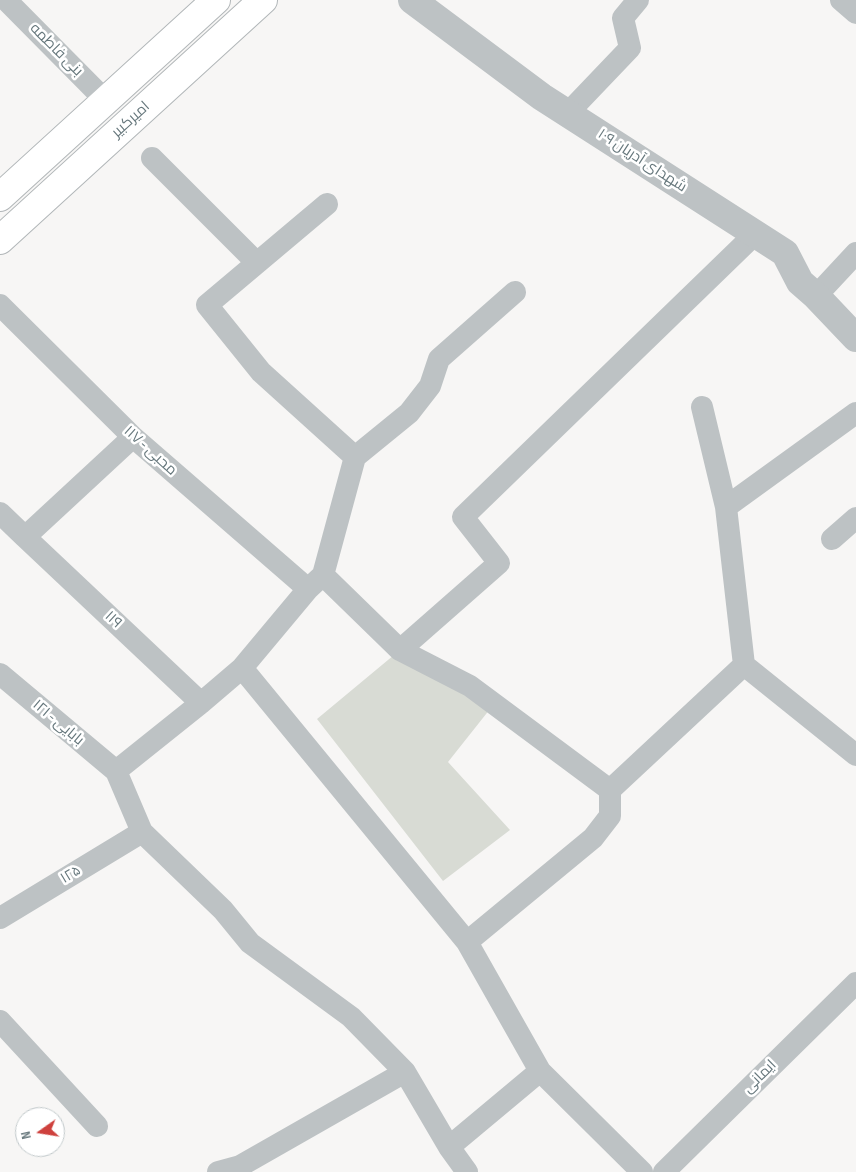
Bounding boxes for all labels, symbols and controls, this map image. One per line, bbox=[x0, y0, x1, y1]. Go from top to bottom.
street label: بنی فاطمه bbox=[26, 20, 86, 80]
street label: امیرکبیر bbox=[108, 98, 154, 142]
street label: شهدای آدریان ۱۰۹ bbox=[594, 126, 690, 196]
street label: محبی - ۱۱۷ bbox=[120, 422, 180, 480]
street label: ۱۱۹ bbox=[101, 608, 125, 632]
street label: بابایی - ۱۲۱ bbox=[29, 696, 87, 750]
street label: ۱۲۵ bbox=[57, 862, 85, 888]
street label: ایمانی bbox=[740, 1057, 780, 1097]
north arrow bbox=[15, 1107, 65, 1157]
text: N bbox=[17, 1130, 35, 1141]

